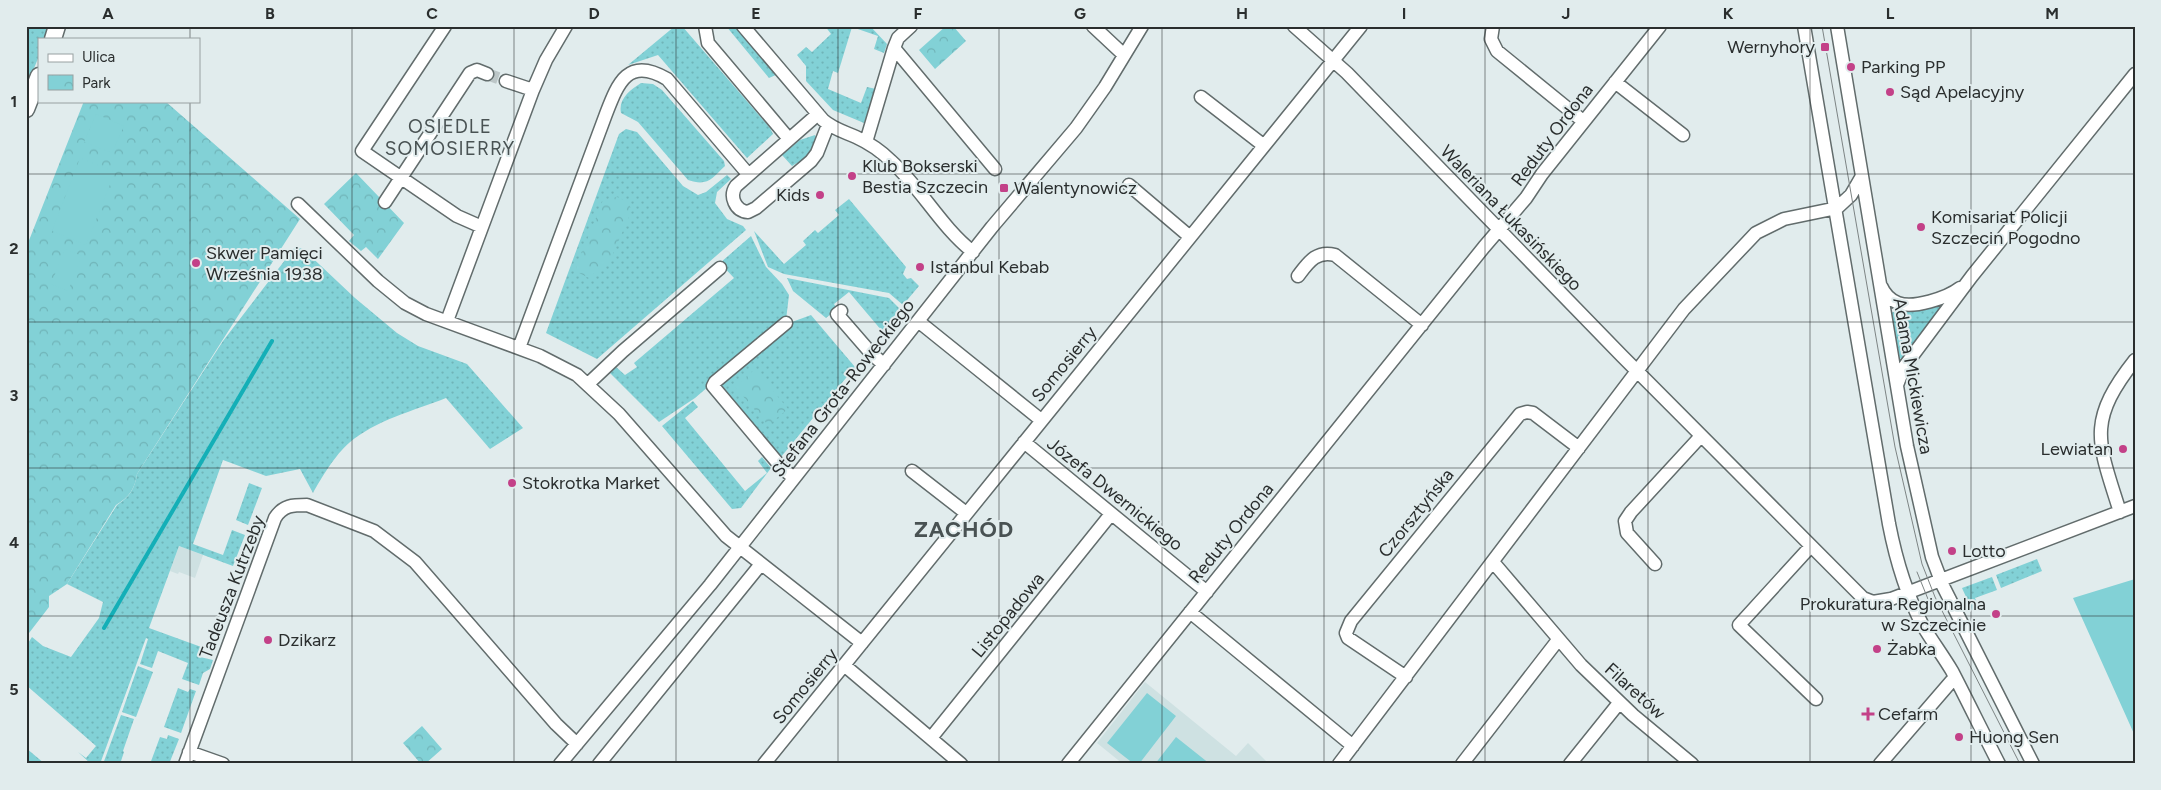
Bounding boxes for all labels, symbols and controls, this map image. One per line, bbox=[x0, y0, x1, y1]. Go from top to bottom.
text: A bbox=[102, 4, 114, 23]
text: B bbox=[265, 4, 275, 23]
text: C bbox=[426, 4, 438, 23]
text: D bbox=[588, 4, 600, 23]
text: E bbox=[751, 4, 761, 23]
text: F bbox=[914, 4, 923, 23]
text: G bbox=[1074, 4, 1086, 23]
text: H bbox=[1236, 4, 1248, 23]
text: I bbox=[1402, 4, 1406, 23]
text: J bbox=[1562, 4, 1570, 23]
text: K bbox=[1723, 4, 1734, 23]
text: L bbox=[1886, 4, 1895, 23]
text: M bbox=[2045, 4, 2059, 23]
place label: Wernyhory bbox=[1727, 36, 1816, 58]
legend bbox=[38, 38, 200, 102]
marker: Wernyhory bbox=[1819, 41, 1831, 53]
text: Ulica bbox=[82, 48, 115, 66]
place label: Parking PP bbox=[1861, 56, 1945, 78]
marker: Parking PP bbox=[1845, 61, 1857, 73]
text: Park bbox=[82, 74, 111, 92]
street label: Reduty Ordona bbox=[1506, 79, 1598, 191]
place label: Sąd Apelacyjny bbox=[1900, 81, 2025, 103]
marker: Sąd Apelacyjny bbox=[1884, 86, 1896, 98]
text: 1 bbox=[11, 92, 17, 111]
district label: OSIEDLE SOMOSIERRY bbox=[385, 115, 515, 160]
street label: Waleriana Łukasińskiego bbox=[1436, 140, 1586, 296]
place label: Klub Bokserski Bestia Szczecin bbox=[862, 155, 988, 198]
marker: Klub Bokserski Bestia Szczecin bbox=[846, 170, 858, 182]
place label: Walentynowicz bbox=[1014, 177, 1137, 199]
marker: Walentynowicz bbox=[998, 182, 1010, 194]
place label: Kids bbox=[776, 184, 810, 206]
marker: Kids bbox=[814, 189, 826, 201]
place label: Komisariat Policji Szczecin Pogodno bbox=[1931, 206, 2080, 249]
marker: Komisariat Policji Szczecin Pogodno bbox=[1915, 221, 1927, 233]
text: 2 bbox=[9, 239, 19, 258]
place label: Skwer Pamięci Września 1938 bbox=[206, 242, 323, 285]
place label: Istanbul Kebab bbox=[930, 256, 1049, 278]
marker: Skwer Pamięci Września 1938 bbox=[190, 257, 202, 269]
marker: Istanbul Kebab bbox=[914, 261, 926, 273]
street label: Stefana Grota-Roweckiego bbox=[767, 295, 919, 481]
street label: Adama Mickiewicza bbox=[1888, 296, 1938, 456]
street label: Somosierry bbox=[1027, 321, 1102, 406]
text: 3 bbox=[10, 386, 19, 405]
street label: Józefa Dwernickiego bbox=[1043, 432, 1187, 556]
place label: Lewiatan bbox=[2041, 438, 2113, 460]
marker: Lewiatan bbox=[2117, 443, 2129, 455]
street label: Czorsztyńska bbox=[1373, 464, 1459, 562]
place label: Stokrotka Market bbox=[522, 472, 660, 494]
marker: Stokrotka Market bbox=[506, 477, 518, 489]
street label: Reduty Ordona bbox=[1184, 478, 1278, 588]
street label: Tadeusza Kutrzeby bbox=[195, 512, 270, 662]
district label: ZACHÓD bbox=[914, 516, 1014, 543]
text: 4 bbox=[9, 533, 19, 552]
place label: Lotto bbox=[1962, 540, 2006, 562]
marker: Lotto bbox=[1946, 545, 1958, 557]
street label: Listopadowa bbox=[967, 568, 1049, 662]
place label: Prokuratura Regionalna w Szczecinie bbox=[1800, 593, 1986, 636]
marker: Prokuratura Regionalna w Szczecinie bbox=[1990, 608, 2002, 620]
place label: Dzikarz bbox=[278, 629, 336, 651]
marker: Dzikarz bbox=[262, 634, 274, 646]
place label: Żabka bbox=[1887, 638, 1936, 660]
street label: Somosierry bbox=[768, 643, 843, 728]
marker: Żabka bbox=[1871, 643, 1883, 655]
street label: Filaretów bbox=[1600, 658, 1670, 724]
text: 5 bbox=[9, 680, 19, 699]
place label: Cefarm bbox=[1878, 703, 1938, 725]
marker: Cefarm bbox=[1862, 708, 1874, 720]
place label: Huong Sen bbox=[1969, 726, 2059, 748]
marker: Huong Sen bbox=[1953, 731, 1965, 743]

